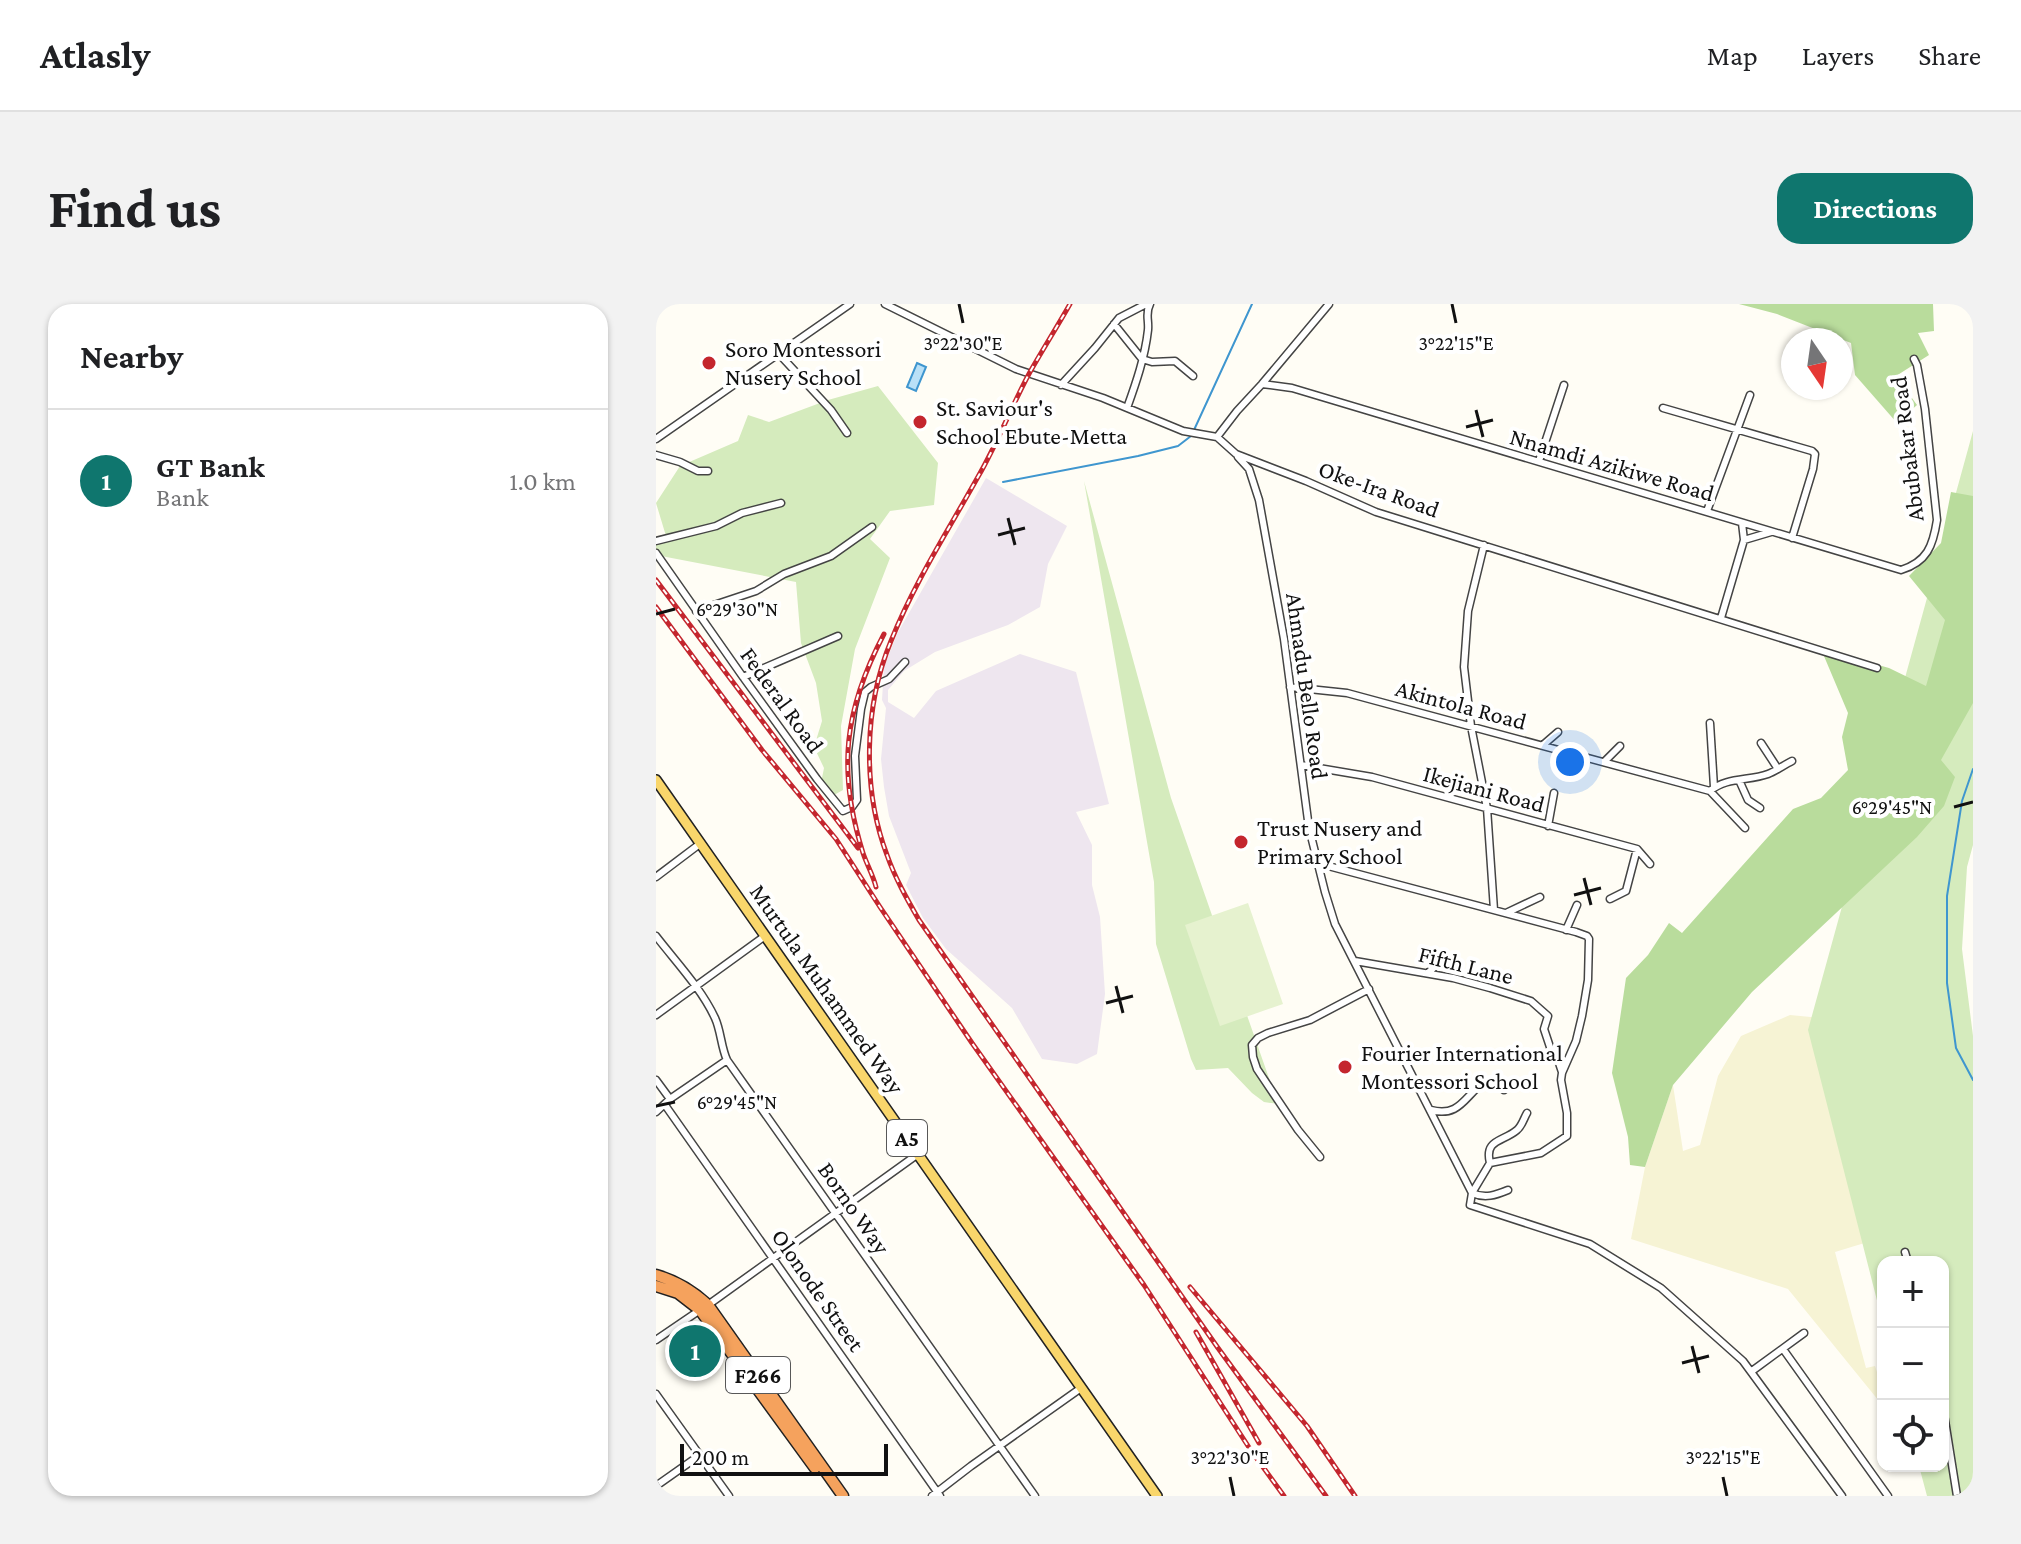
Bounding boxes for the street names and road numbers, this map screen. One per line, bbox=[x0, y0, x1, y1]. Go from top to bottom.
street label: Abubakar Road bbox=[1884, 375, 1929, 523]
street label: Nnamdi Azikiwe Road bbox=[1507, 422, 1718, 507]
street label: Oke-Ira Road bbox=[1315, 454, 1444, 523]
street label: Ahmadu Bello Road bbox=[1281, 591, 1334, 781]
street label: Federal Road bbox=[735, 642, 830, 758]
street label: Akintola Road bbox=[1393, 674, 1530, 735]
street label: Ikejiani Road bbox=[1420, 759, 1548, 818]
street label: Murtula Muhammed Way bbox=[745, 879, 911, 1099]
street label: Fifth Lane bbox=[1416, 940, 1516, 989]
road number: A5 bbox=[887, 1120, 927, 1156]
street label: Borno Way bbox=[813, 1157, 896, 1260]
street label: Olonode Street bbox=[766, 1223, 871, 1357]
road number: F266 bbox=[726, 1357, 790, 1393]

